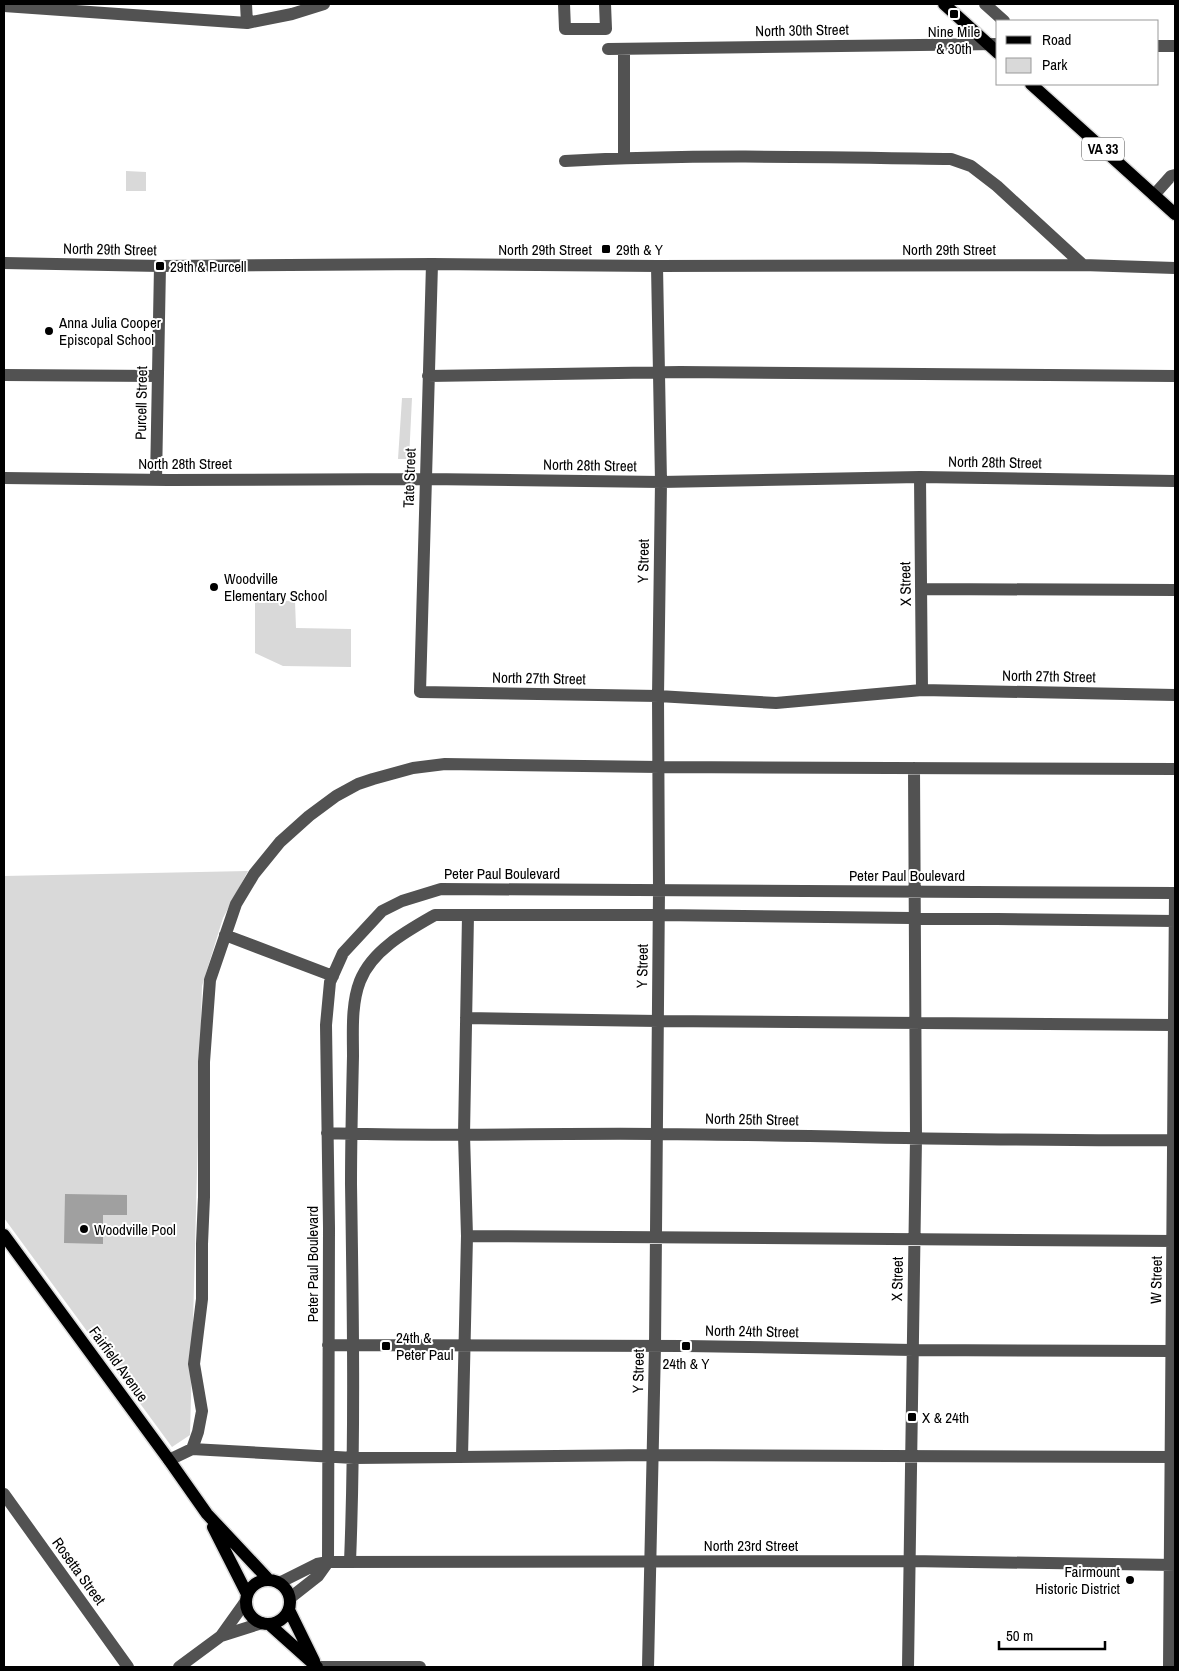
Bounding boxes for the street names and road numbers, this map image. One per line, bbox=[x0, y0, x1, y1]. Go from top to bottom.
street label: North 30th Street bbox=[755, 19, 850, 41]
road number: VA 33 bbox=[1082, 138, 1124, 160]
street label: North 29th Street bbox=[63, 238, 158, 260]
street label: North 29th Street bbox=[498, 239, 592, 260]
street label: North 29th Street bbox=[902, 239, 996, 260]
street label: Purcell Street bbox=[130, 365, 152, 440]
street label: Tate Street bbox=[397, 447, 421, 508]
street label: North 28th Street bbox=[948, 451, 1043, 473]
street label: North 28th Street bbox=[138, 453, 232, 474]
street label: North 28th Street bbox=[543, 454, 638, 476]
street label: Y Street bbox=[632, 538, 654, 583]
street label: X Street bbox=[894, 561, 916, 606]
street label: North 27th Street bbox=[1002, 665, 1097, 687]
street label: North 27th Street bbox=[492, 667, 587, 689]
street label: Peter Paul Boulevard bbox=[444, 863, 560, 884]
street label: Peter Paul Boulevard bbox=[849, 865, 965, 886]
street label: Y Street bbox=[631, 943, 653, 988]
street label: North 25th Street bbox=[705, 1108, 800, 1130]
street label: Peter Paul Boulevard bbox=[302, 1206, 323, 1322]
street label: W Street bbox=[1145, 1255, 1167, 1304]
street label: X Street bbox=[886, 1256, 908, 1301]
street label: North 24th Street bbox=[705, 1320, 800, 1342]
street label: Fairfield Avenue bbox=[84, 1322, 154, 1406]
street label: Y Street bbox=[627, 1348, 649, 1393]
street label: Rosetta Street bbox=[47, 1533, 111, 1609]
street label: North 23rd Street bbox=[704, 1535, 799, 1556]

